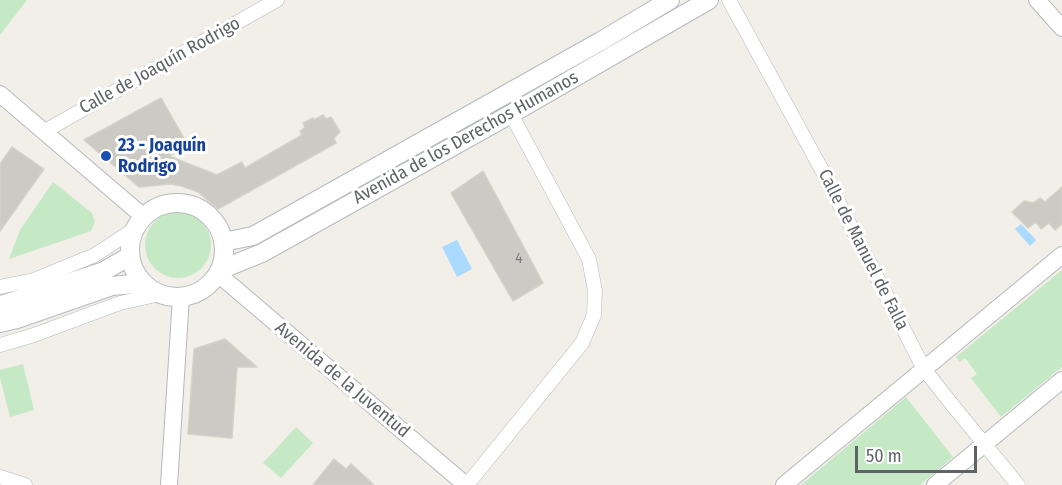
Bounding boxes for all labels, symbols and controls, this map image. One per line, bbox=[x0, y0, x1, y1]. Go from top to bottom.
street label: Calle de Joaquín Rodrigo bbox=[76, 13, 244, 119]
street label: Avenida de los Derechos Humanos bbox=[350, 67, 582, 209]
place label: 23 - Joaquín Rodrigo bbox=[118, 135, 206, 178]
marker: 23 - Joaquín Rodrigo bbox=[99, 149, 113, 163]
street label: Calle de Manuel de Falla bbox=[813, 166, 913, 334]
house number: 4 bbox=[515, 250, 523, 268]
street label: Avenida de la Juventud bbox=[270, 317, 414, 443]
scale bar bbox=[858, 434, 980, 472]
text: 50 m bbox=[866, 445, 902, 467]

